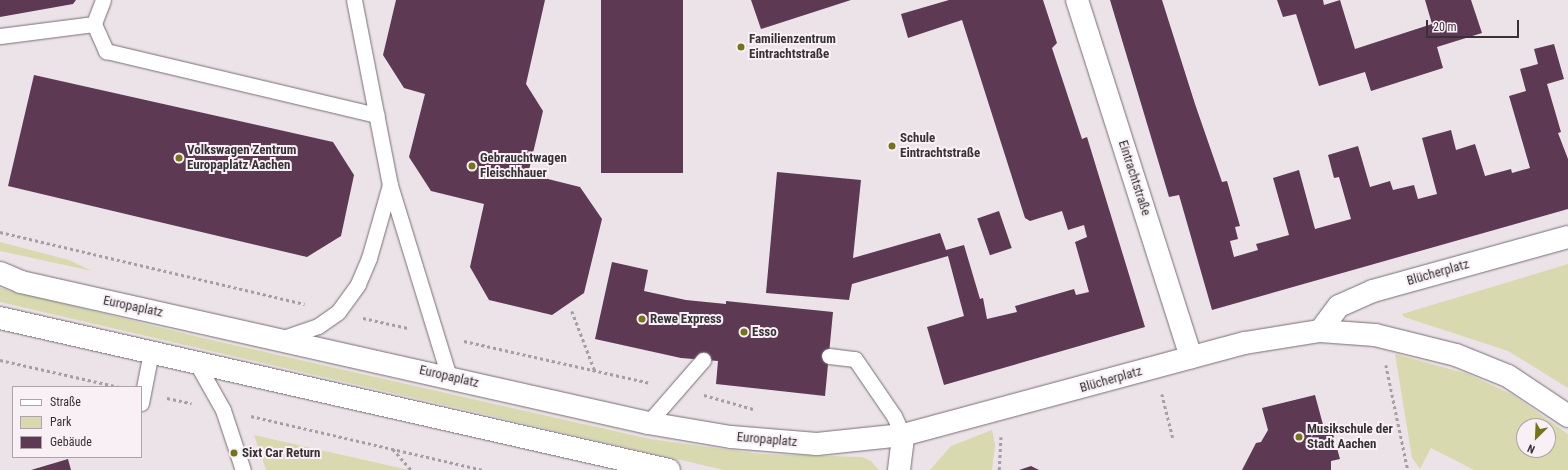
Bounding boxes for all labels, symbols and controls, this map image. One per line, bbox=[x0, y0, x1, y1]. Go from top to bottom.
scale bar bbox=[1428, 12, 1521, 38]
text: 20 m bbox=[1433, 20, 1457, 34]
place label: Familienzentrum Eintrachtstraße bbox=[749, 32, 836, 63]
marker: Familienzentrum Eintrachtstraße bbox=[736, 42, 746, 52]
place label: Schule Eintrachtstraße bbox=[900, 131, 980, 162]
street label: Eintrachtstraße bbox=[1114, 138, 1154, 218]
marker: Schule Eintrachtstraße bbox=[887, 141, 897, 151]
place label: Volkswagen Zentrum Europaplatz Aachen bbox=[187, 143, 296, 174]
place label: Gebrauchtwagen Fleischhauer bbox=[480, 151, 567, 182]
marker: Volkswagen Zentrum Europaplatz Aachen bbox=[174, 153, 184, 163]
marker: Gebrauchtwagen Fleischhauer bbox=[467, 161, 477, 171]
street label: Blücherplatz bbox=[1405, 257, 1471, 289]
street label: Europaplatz bbox=[102, 293, 164, 321]
place label: Rewe Express bbox=[650, 311, 722, 327]
marker: Rewe Express bbox=[637, 314, 647, 324]
place label: Esso bbox=[752, 324, 777, 340]
marker: Esso bbox=[739, 327, 749, 337]
street label: Europaplatz bbox=[418, 363, 480, 391]
street label: Blücherplatz bbox=[1078, 364, 1144, 396]
legend bbox=[12, 386, 142, 458]
text: Straße bbox=[50, 395, 81, 409]
text: Park bbox=[50, 415, 71, 429]
north arrow bbox=[1516, 418, 1556, 458]
place label: Musikschule der Stadt Aachen bbox=[1307, 422, 1393, 453]
street label: Europaplatz bbox=[736, 430, 798, 450]
marker: Musikschule der Stadt Aachen bbox=[1294, 432, 1304, 442]
text: Gebäude bbox=[50, 435, 92, 449]
text: N bbox=[1526, 441, 1537, 456]
place label: Sixt Car Return bbox=[242, 445, 320, 461]
marker: Sixt Car Return bbox=[229, 448, 239, 458]

